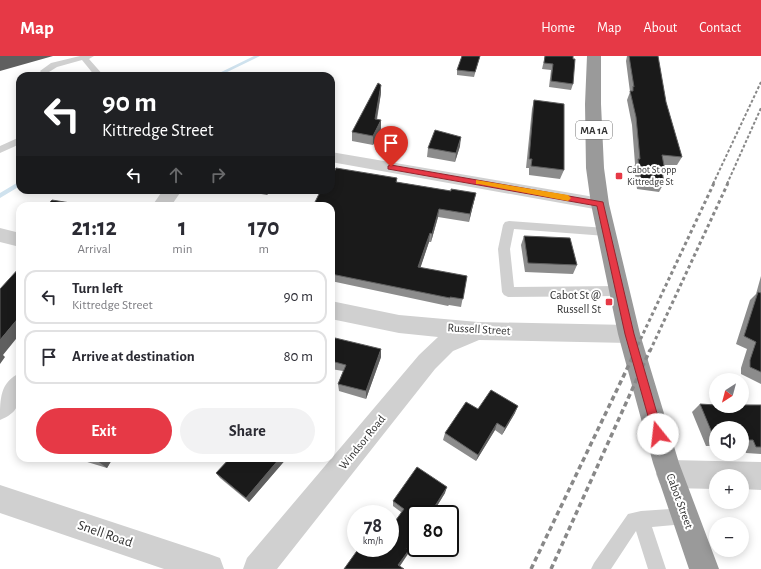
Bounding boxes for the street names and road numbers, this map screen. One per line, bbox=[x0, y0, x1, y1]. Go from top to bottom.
road number: MA 1A bbox=[576, 121, 612, 139]
street label: Russell Street bbox=[447, 321, 511, 337]
street label: Windsor Road bbox=[337, 413, 387, 471]
street label: Cabot Street bbox=[664, 472, 696, 530]
street label: Snell Road bbox=[76, 518, 134, 550]

